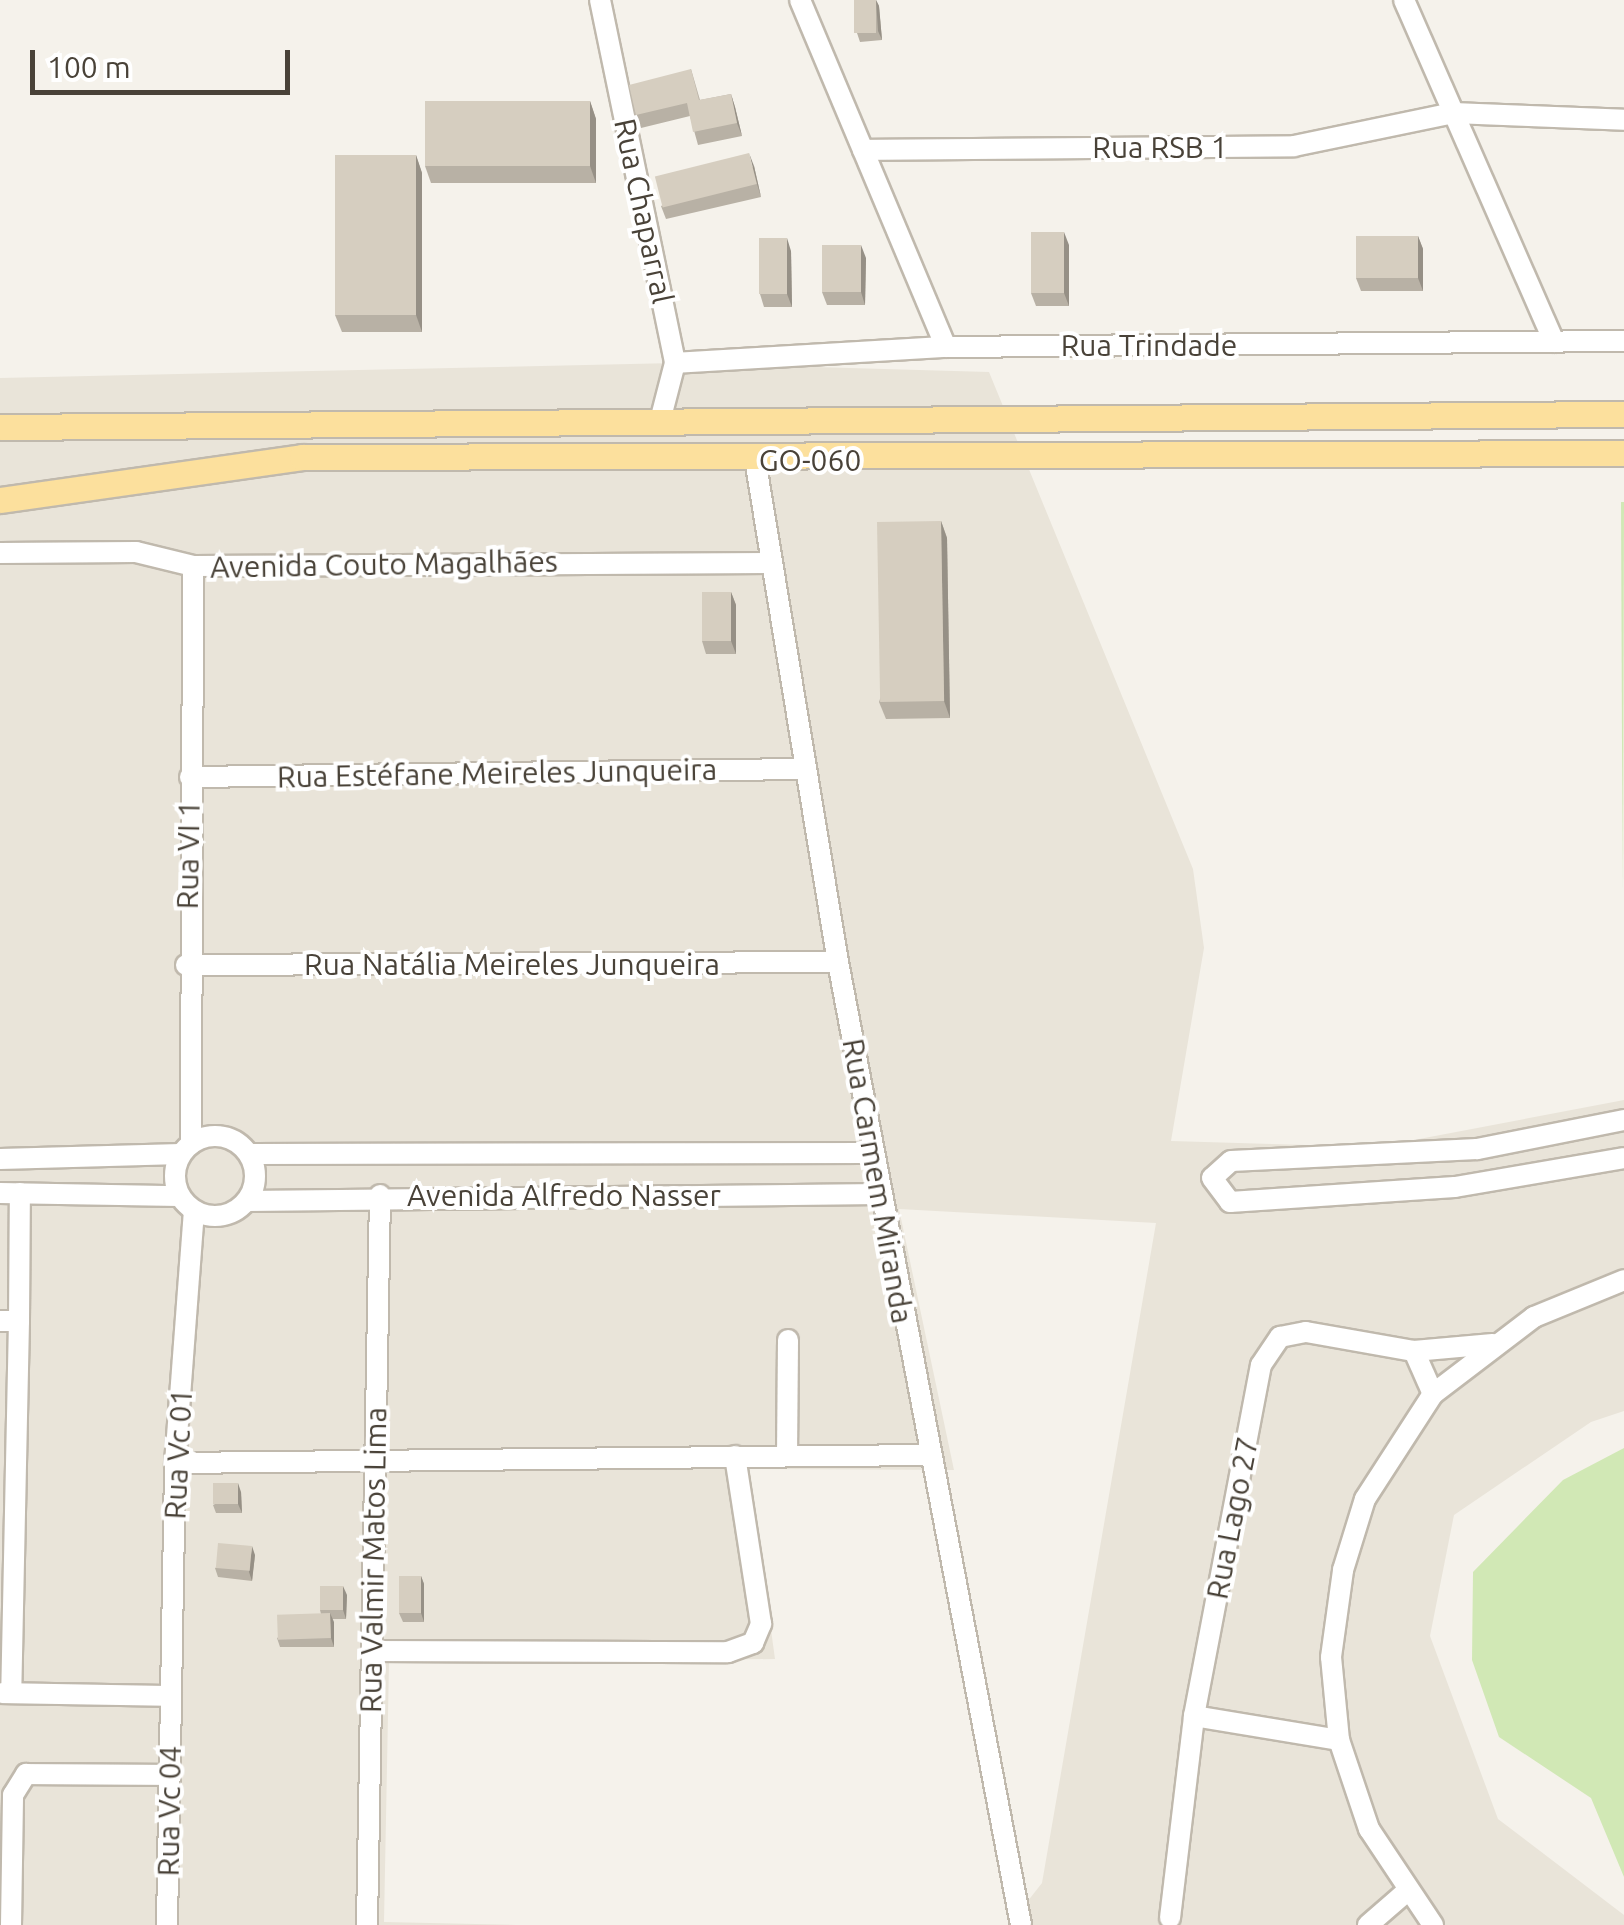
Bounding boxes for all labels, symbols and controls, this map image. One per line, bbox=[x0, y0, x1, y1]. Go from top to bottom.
scale bar bbox=[35, 30, 295, 92]
text: 100 m bbox=[47, 50, 131, 84]
street label: Rua Chaparral bbox=[607, 115, 681, 307]
street label: Rua RSB 1 bbox=[1092, 129, 1228, 165]
street label: Rua Trindade bbox=[1061, 327, 1237, 363]
street label: GO-060 bbox=[759, 442, 861, 478]
street label: Avenida Couto Magalhães bbox=[210, 543, 558, 585]
street label: Rua Estéfane Meireles Junqueira bbox=[277, 751, 717, 795]
street label: Rua VI 1 bbox=[169, 800, 207, 910]
street label: Rua Natália Meireles Junqueira bbox=[304, 946, 720, 982]
street label: Rua Carmem Miranda bbox=[835, 1036, 921, 1326]
street label: Avenida Alfredo Nasser bbox=[407, 1177, 721, 1213]
street label: Rua Vc 01 bbox=[157, 1388, 199, 1520]
street label: Rua Valmir Matos Lima bbox=[352, 1407, 394, 1713]
street label: Rua Lago 27 bbox=[1199, 1434, 1265, 1602]
street label: Rua Vc 04 bbox=[150, 1745, 188, 1877]

